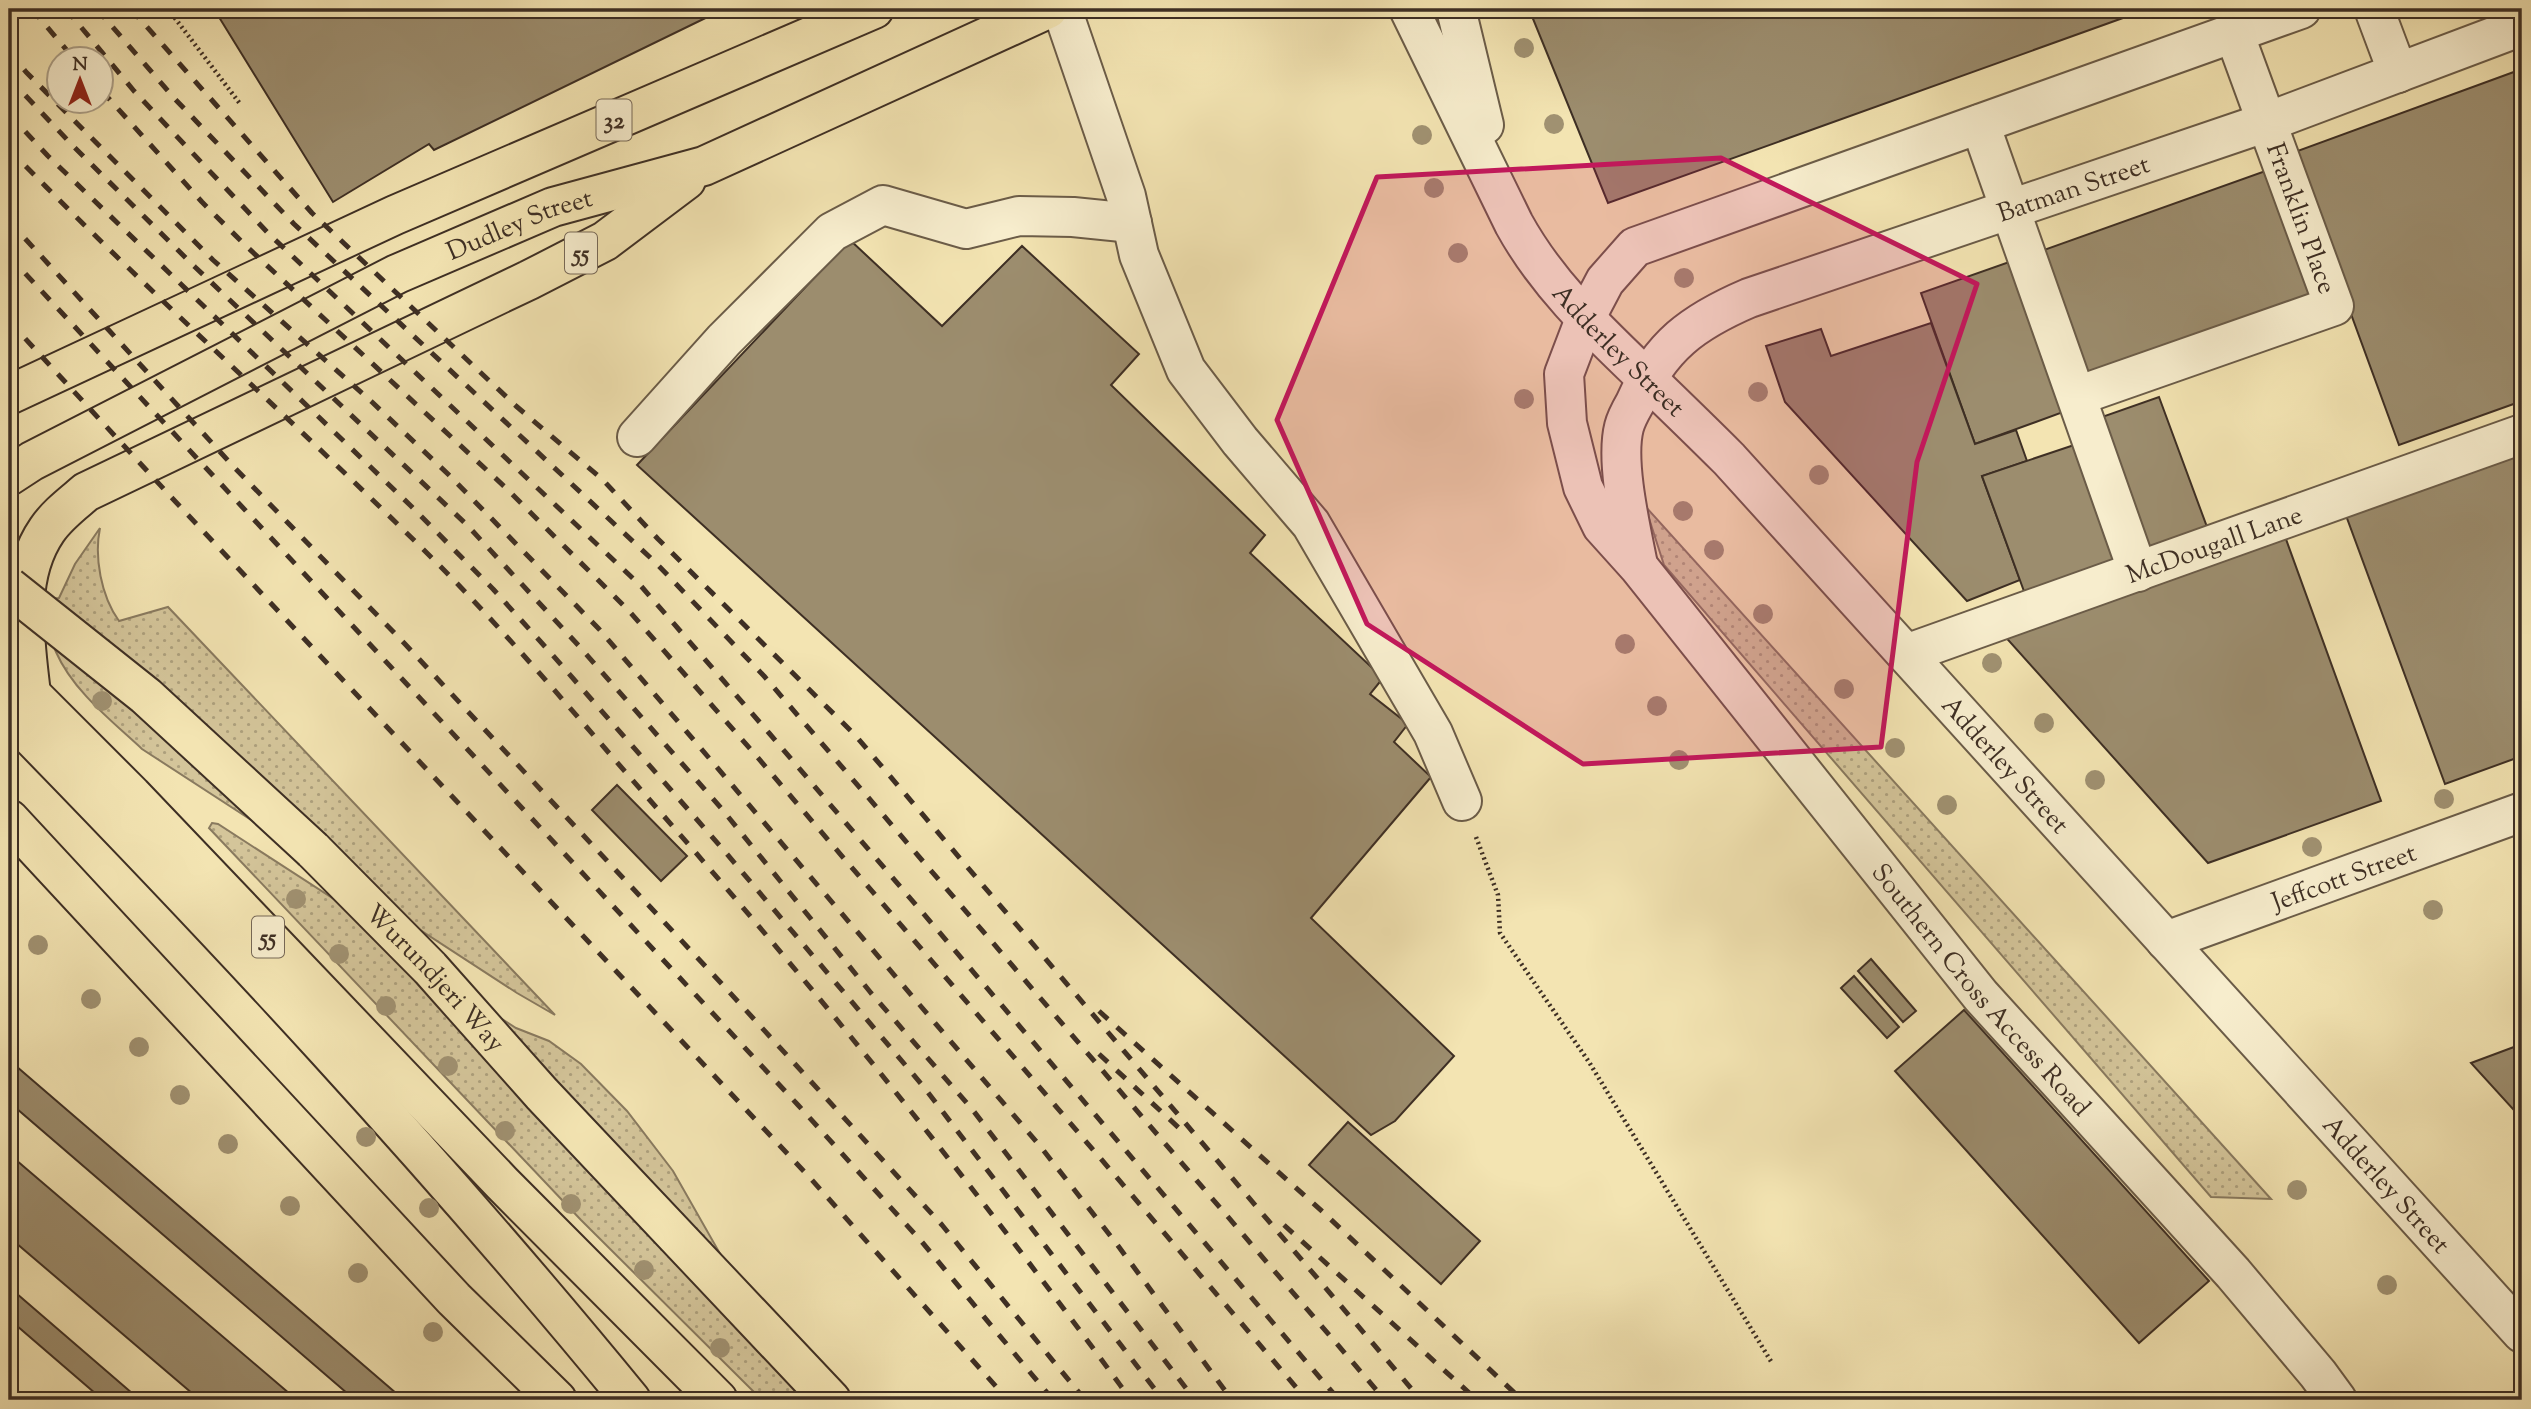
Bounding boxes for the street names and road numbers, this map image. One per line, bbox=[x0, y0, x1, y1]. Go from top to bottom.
road number: 32 bbox=[596, 100, 632, 140]
street label: Franklin Place bbox=[2255, 138, 2344, 300]
street label: Batman Street bbox=[1993, 147, 2155, 233]
street label: Dudley Street bbox=[441, 181, 597, 272]
road number: 55 bbox=[565, 232, 597, 274]
street label: Adderley Street bbox=[1542, 277, 1692, 427]
street label: McDougall Lane bbox=[2122, 498, 2308, 595]
street label: Adderley Street bbox=[1932, 689, 2077, 843]
street label: Jeffcott Street bbox=[2265, 836, 2422, 923]
street label: Southern Cross Access Road bbox=[1861, 856, 2098, 1126]
street label: Wurundjeri Way bbox=[356, 897, 513, 1061]
road number: 55 bbox=[252, 917, 284, 958]
street label: Adderley Street bbox=[2313, 1109, 2458, 1263]

